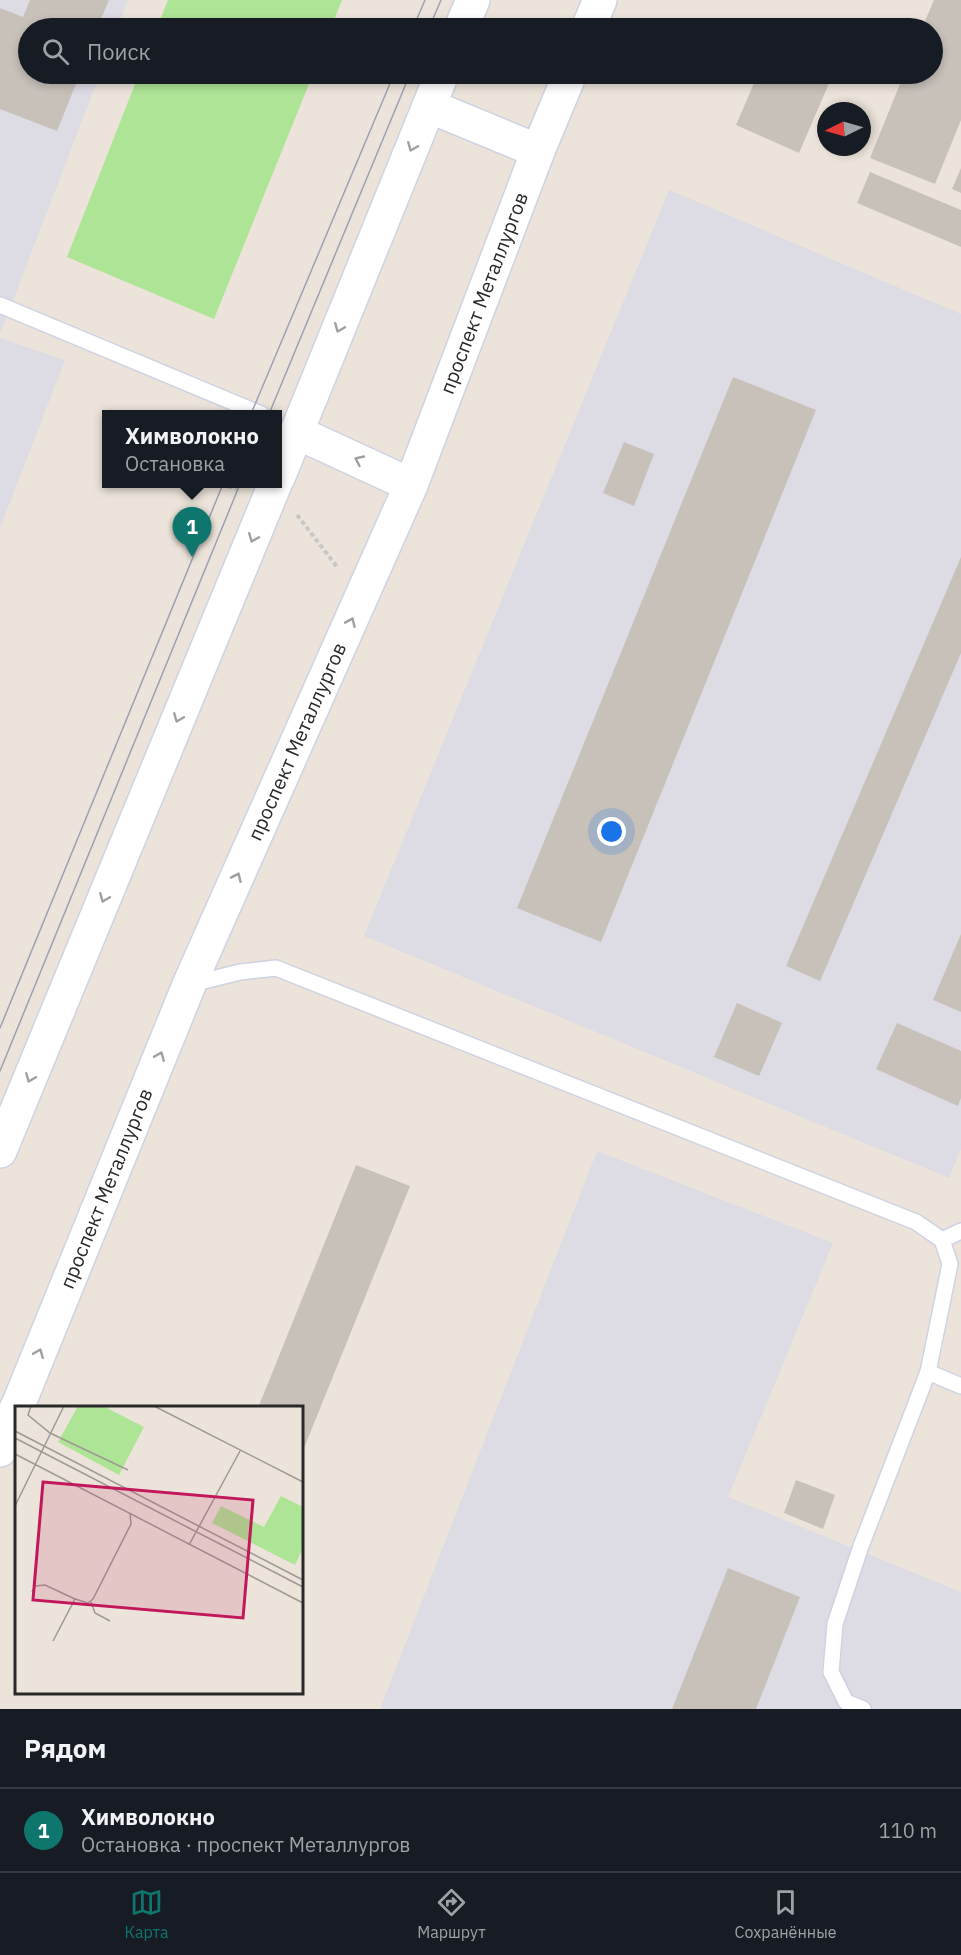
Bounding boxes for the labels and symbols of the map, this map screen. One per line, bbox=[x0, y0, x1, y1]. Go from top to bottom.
north arrow bbox=[817, 102, 871, 156]
one-way arrow bbox=[407, 141, 419, 152]
street label: проспект Металлургов bbox=[433, 188, 534, 398]
one-way arrow bbox=[334, 321, 346, 332]
one-way arrow bbox=[354, 455, 365, 467]
pin: 1 bbox=[172, 508, 212, 557]
one-way arrow bbox=[248, 531, 260, 542]
one-way arrow bbox=[343, 617, 355, 628]
street label: проспект Металлургов bbox=[241, 638, 352, 845]
one-way arrow bbox=[174, 712, 186, 723]
your location bbox=[597, 817, 626, 846]
one-way arrow bbox=[230, 872, 242, 883]
one-way arrow bbox=[99, 892, 111, 903]
one-way arrow bbox=[153, 1051, 165, 1062]
one-way arrow bbox=[25, 1072, 37, 1083]
street label: проспект Металлургов bbox=[53, 1084, 159, 1292]
one-way arrow bbox=[32, 1349, 44, 1360]
inset map bbox=[15, 1406, 303, 1694]

